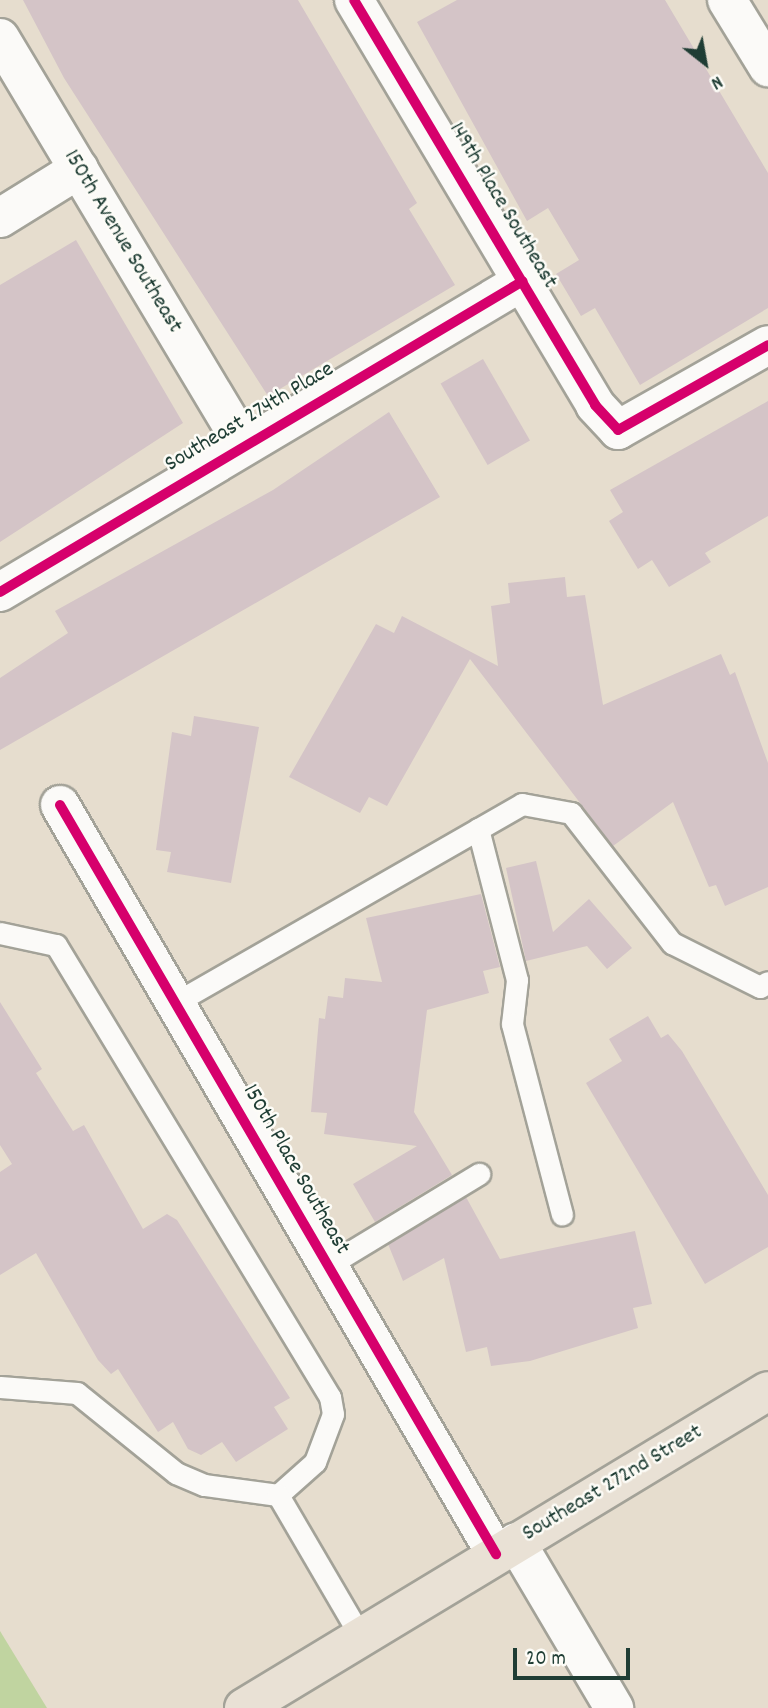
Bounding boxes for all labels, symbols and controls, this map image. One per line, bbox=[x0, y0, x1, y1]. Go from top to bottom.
north arrow bbox=[670, 28, 740, 98]
text: N bbox=[705, 67, 727, 95]
street label: 149th Place Southeast bbox=[441, 118, 563, 294]
street label: 150th Avenue Southeast bbox=[56, 145, 188, 339]
street label: Southeast 274th Place bbox=[160, 357, 340, 479]
street label: 150th Place Southeast bbox=[235, 1080, 355, 1260]
street label: Southeast 272nd Street bbox=[518, 1419, 708, 1549]
scale bar bbox=[516, 1634, 633, 1678]
text: 20 m bbox=[526, 1645, 566, 1675]

